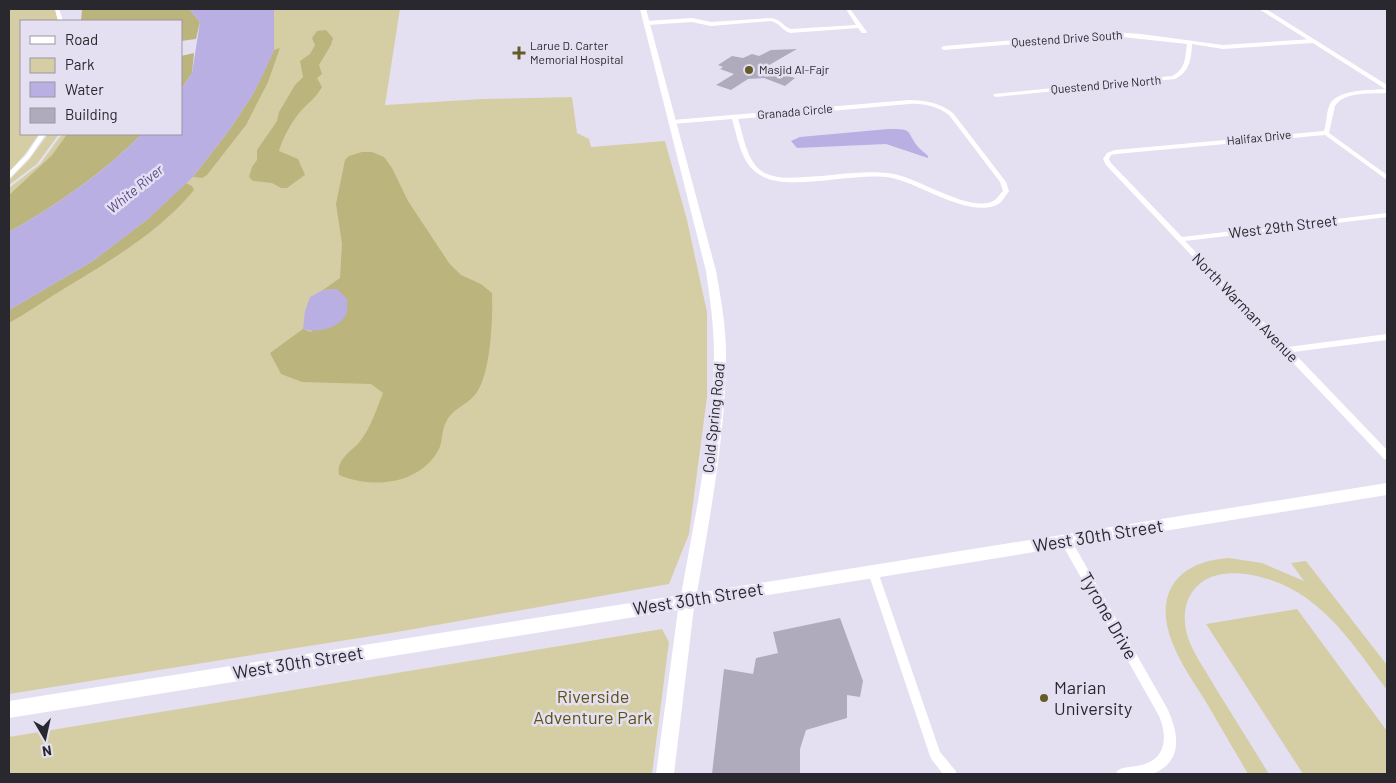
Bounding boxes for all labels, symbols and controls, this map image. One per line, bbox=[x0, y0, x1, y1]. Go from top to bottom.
legend bbox=[20, 20, 182, 135]
street label: Questend Drive South bbox=[1011, 27, 1123, 49]
text: Road bbox=[65, 30, 98, 48]
place label: Larue D. Carter Memorial Hospital bbox=[530, 38, 623, 66]
marker: Larue D. Carter Memorial Hospital bbox=[512, 46, 526, 60]
text: Park bbox=[65, 55, 95, 73]
place label: Masjid Al-Fajr bbox=[759, 62, 830, 76]
marker: Masjid Al-Fajr bbox=[743, 64, 755, 76]
street label: Questend Drive North bbox=[1050, 72, 1162, 96]
text: Water bbox=[65, 80, 104, 98]
street label: Granada Circle bbox=[757, 101, 833, 121]
text: Building bbox=[65, 105, 118, 123]
street label: Halifax Drive bbox=[1226, 127, 1292, 147]
water label: White River bbox=[103, 160, 167, 216]
street label: West 29th Street bbox=[1228, 210, 1338, 242]
street label: North Warman Avenue bbox=[1189, 249, 1303, 366]
street label: Cold Spring Road bbox=[698, 362, 728, 474]
street label: West 30th Street bbox=[1031, 514, 1165, 556]
street label: Tyrone Drive bbox=[1075, 568, 1143, 663]
street label: West 30th Street bbox=[631, 577, 765, 619]
street label: West 30th Street bbox=[231, 641, 365, 683]
place label: Marian University bbox=[1054, 676, 1132, 719]
park label: Riverside Adventure Park bbox=[533, 685, 653, 728]
marker: Marian University bbox=[1038, 692, 1050, 704]
north arrow bbox=[20, 713, 70, 763]
text: N bbox=[41, 742, 53, 760]

